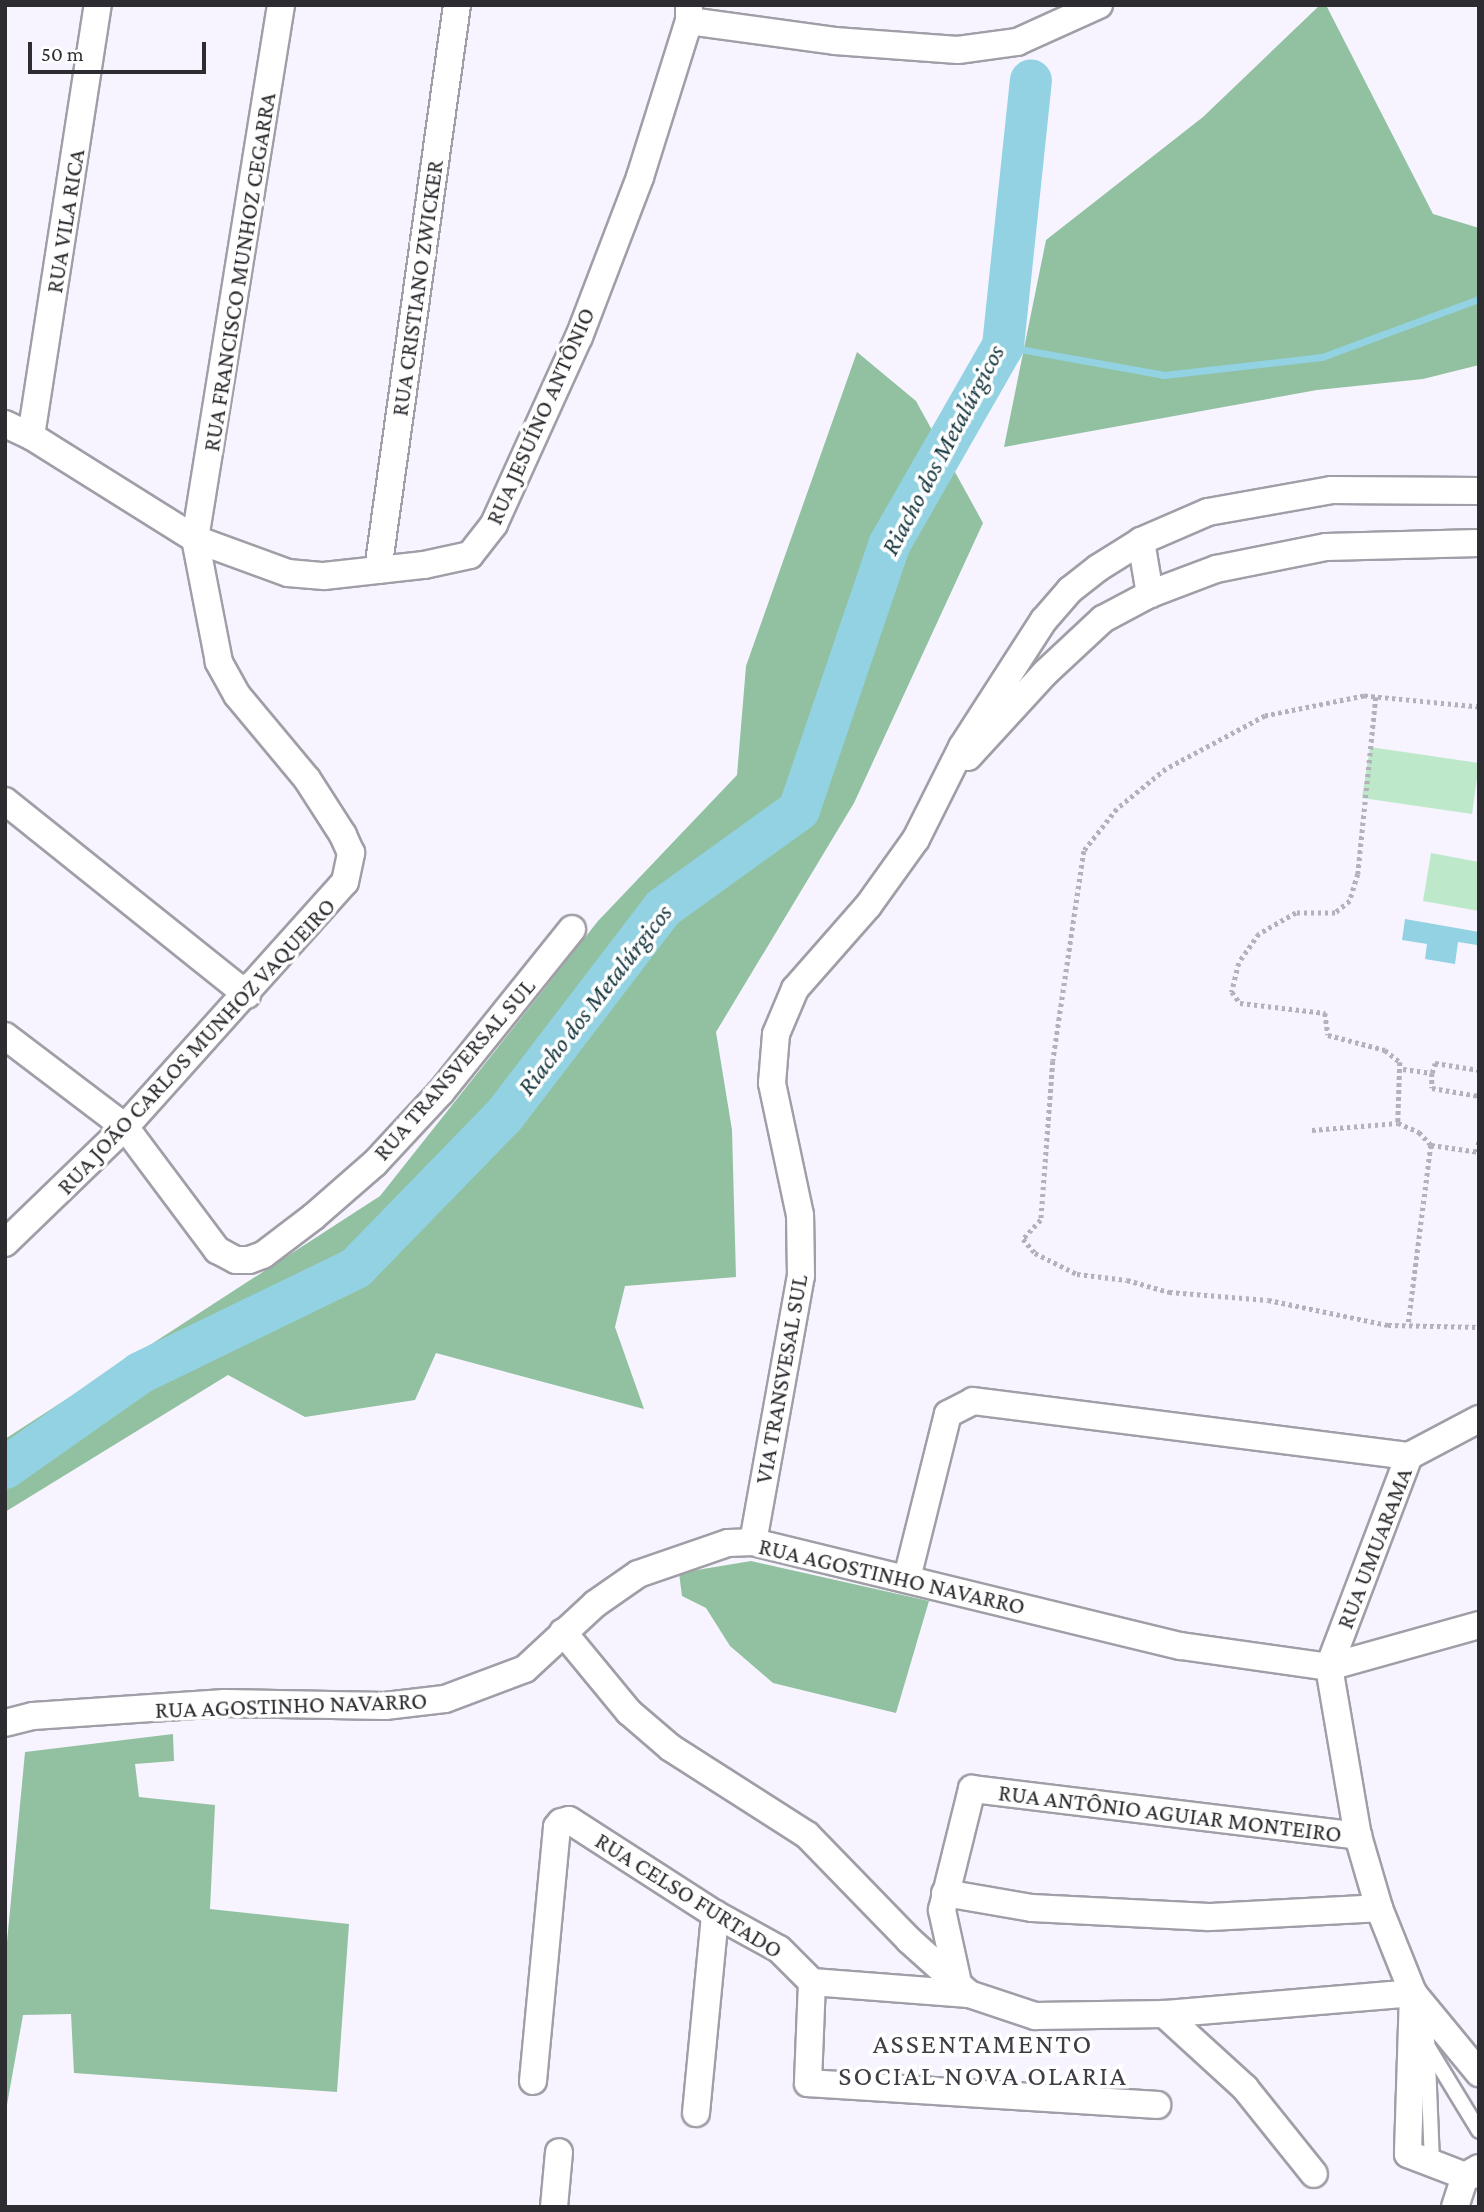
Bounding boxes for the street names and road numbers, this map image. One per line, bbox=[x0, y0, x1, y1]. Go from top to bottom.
street label: RUA FRANCISCO MUNHOZ CEGARRA bbox=[196, 91, 282, 453]
street label: RUA VILA RICA bbox=[39, 147, 91, 295]
street label: RUA CRISTIANO ZWICKER bbox=[385, 158, 449, 418]
street label: RUA JESUÍNO ANTÔNIO bbox=[479, 303, 601, 529]
street label: RUA JOÃO CARLOS MUNHOZ VAQUEIRO bbox=[51, 892, 341, 1200]
street label: RUA TRANSVERSAL SUL bbox=[367, 972, 541, 1166]
street label: VIA TRANSVESAL SUL bbox=[748, 1272, 814, 1486]
street label: RUA UMUARAMA bbox=[1330, 1463, 1418, 1633]
street label: RUA AGOSTINHO NAVARRO bbox=[756, 1531, 1028, 1621]
street label: RUA AGOSTINHO NAVARRO bbox=[154, 1686, 428, 1724]
street label: RUA ANTÔNIO AGUIAR MONTEIRO bbox=[997, 1778, 1343, 1848]
street label: RUA CELSO FURTADO bbox=[590, 1826, 788, 1964]

